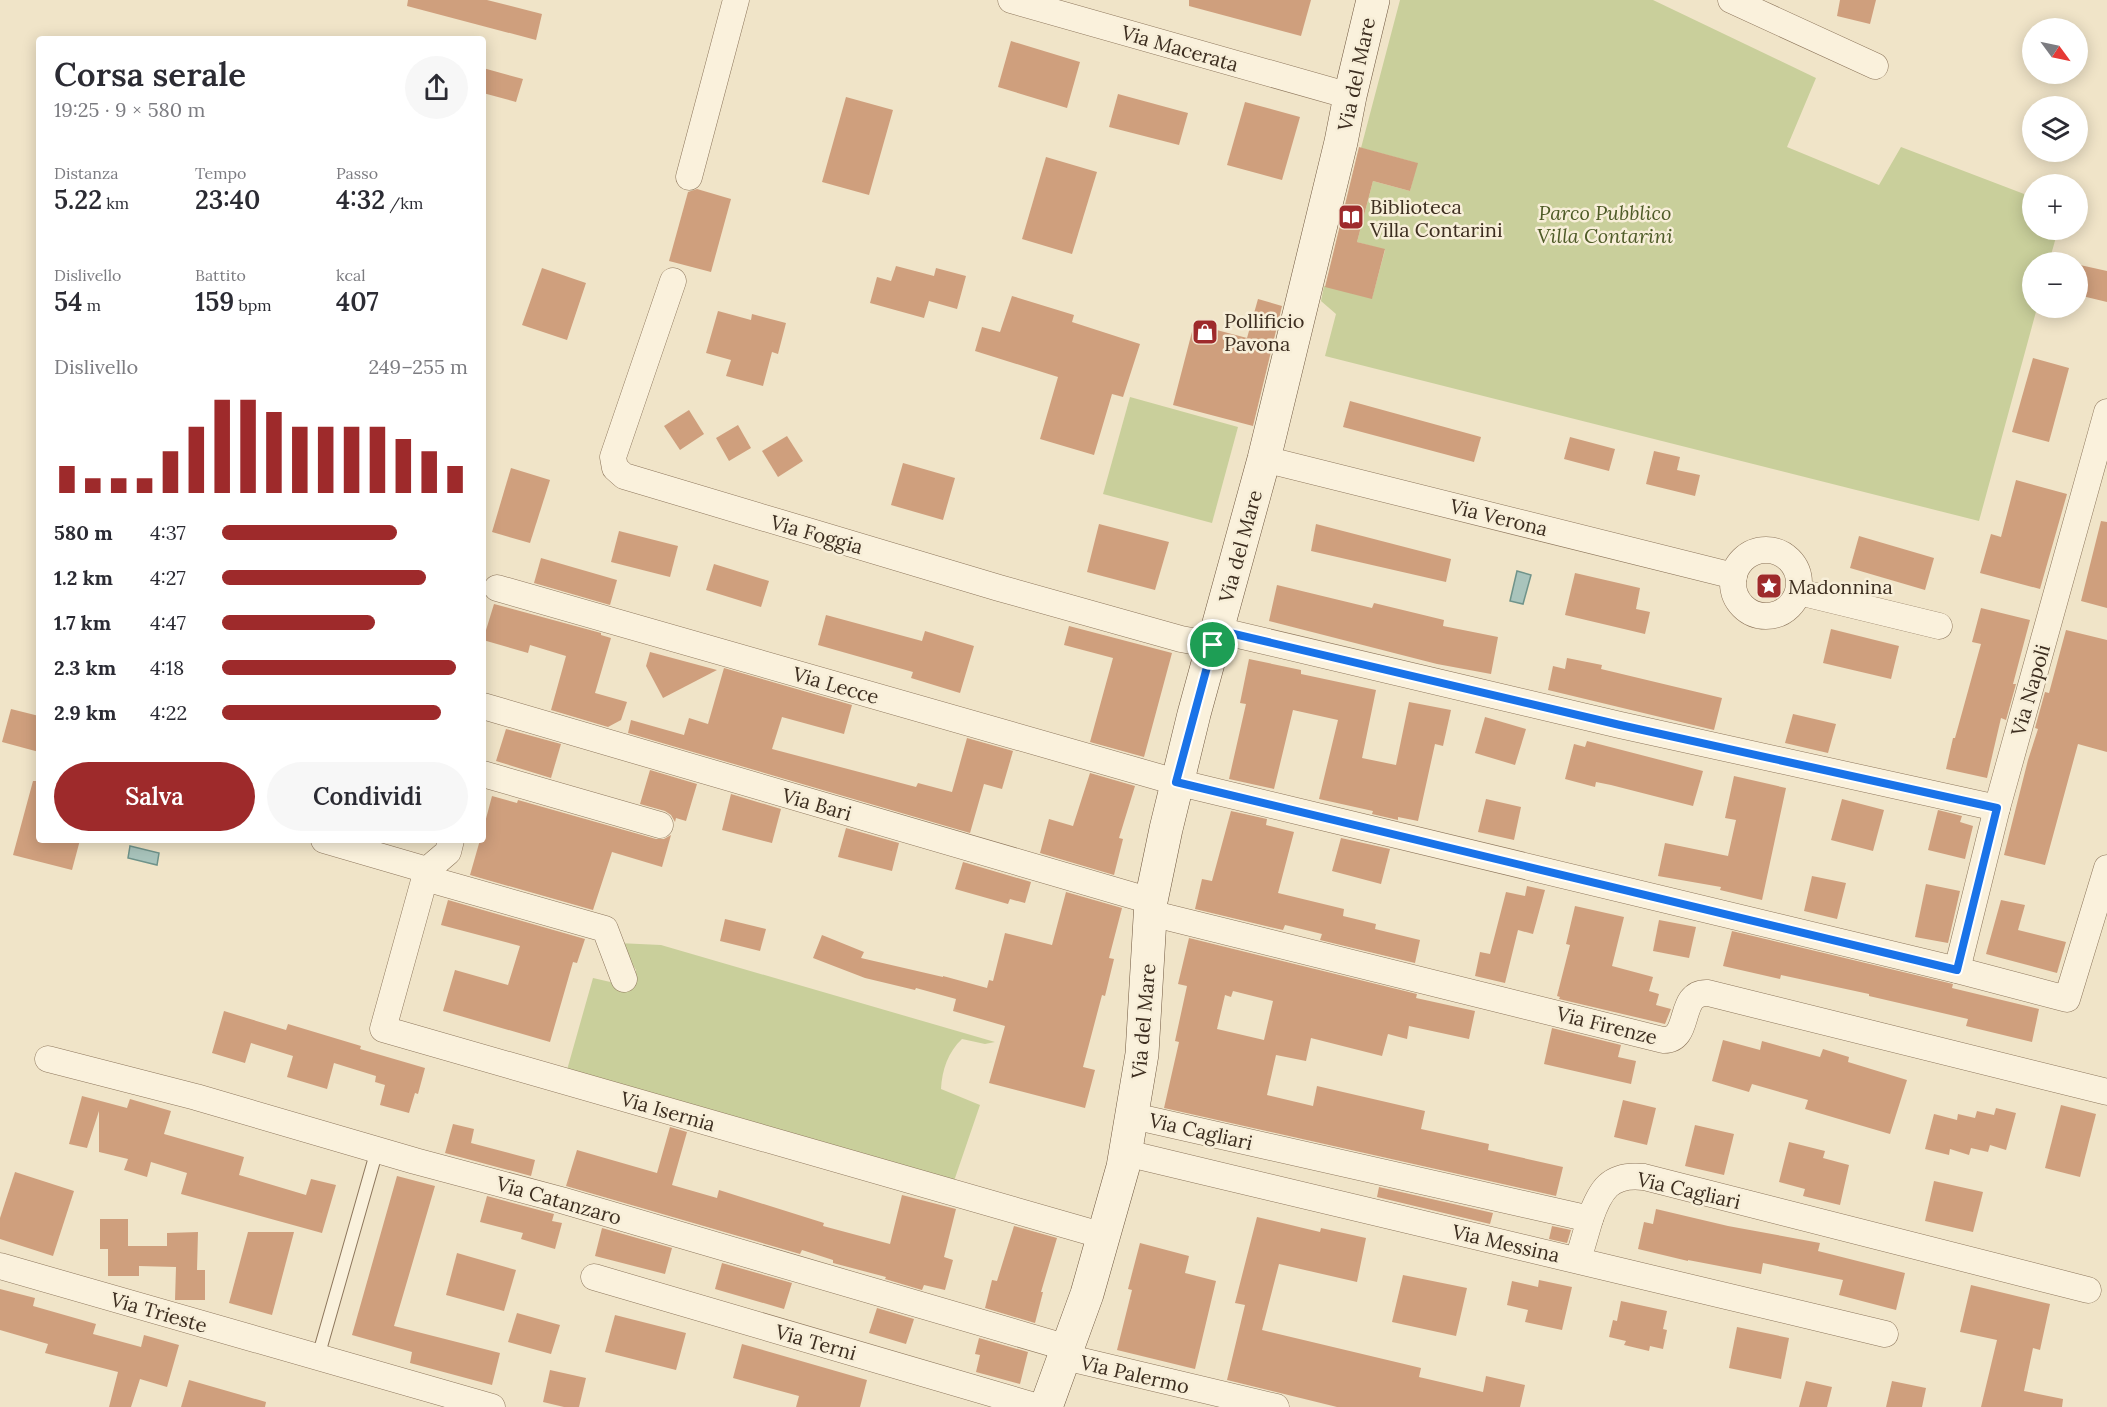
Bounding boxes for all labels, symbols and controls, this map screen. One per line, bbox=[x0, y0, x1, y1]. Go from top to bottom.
street label: Via del Mare bbox=[1332, 15, 1380, 134]
north arrow bbox=[2022, 18, 2088, 84]
map controls bbox=[2022, 18, 2088, 318]
street label: Via Macerata bbox=[1118, 19, 1241, 77]
text: Corsa serale bbox=[54, 53, 246, 95]
button: share bbox=[405, 56, 468, 119]
button: layers bbox=[2022, 96, 2088, 162]
text: 19:25 · 9 × 580 m bbox=[54, 97, 205, 122]
text: Distanza bbox=[54, 163, 118, 183]
text: Tempo bbox=[195, 163, 246, 183]
text: Passo bbox=[336, 163, 378, 183]
button: + bbox=[2022, 174, 2088, 240]
text: 5.22 bbox=[54, 183, 102, 216]
text: 23:40 bbox=[195, 183, 260, 216]
text: 4:32 bbox=[336, 183, 385, 216]
text: km bbox=[102, 193, 129, 213]
text: /km bbox=[385, 193, 423, 213]
place label: Biblioteca Villa Contarini bbox=[1369, 194, 1503, 242]
park label: Parco Pubblico Villa Contarini bbox=[1537, 200, 1674, 248]
library icon: Biblioteca Villa Contarini bbox=[1336, 202, 1366, 232]
button: − bbox=[2022, 252, 2088, 318]
text: Dislivello bbox=[54, 265, 121, 285]
text: Battito bbox=[195, 265, 246, 285]
text: kcal bbox=[336, 265, 366, 285]
text: 54 bbox=[54, 285, 82, 318]
text: 159 bbox=[195, 285, 234, 318]
text: 407 bbox=[336, 285, 379, 318]
text: m bbox=[82, 295, 101, 315]
text: bpm bbox=[234, 295, 272, 315]
place label: Pollificio Pavona bbox=[1224, 308, 1305, 356]
shop icon: Pollificio Pavona bbox=[1190, 317, 1220, 347]
text: Dislivello bbox=[54, 354, 138, 379]
text: 249–255 m bbox=[368, 354, 468, 379]
street label: Via del Mare bbox=[1213, 487, 1267, 606]
street label: Via Verona bbox=[1447, 493, 1550, 541]
street label: Via Foggia bbox=[767, 509, 866, 559]
text: 580 m bbox=[54, 520, 113, 545]
text: 4:37 bbox=[150, 520, 186, 545]
text: 1.2 km bbox=[54, 565, 113, 590]
text: 4:27 bbox=[150, 565, 186, 590]
place icon: Madonnina bbox=[1754, 571, 1784, 601]
place label: Madonnina bbox=[1788, 574, 1893, 599]
text: 1.7 km bbox=[54, 610, 111, 635]
text: 4:47 bbox=[150, 610, 186, 635]
pin bbox=[1187, 619, 1238, 670]
icon: arrive bbox=[1196, 628, 1229, 661]
street label: Via Napoli bbox=[2005, 641, 2055, 740]
text: 2.3 km bbox=[54, 655, 116, 680]
text: 4:18 bbox=[150, 655, 184, 680]
street label: Via Lecce bbox=[789, 661, 882, 709]
text: 2.9 km bbox=[54, 700, 116, 725]
text: 4:22 bbox=[150, 700, 187, 725]
button: Salva bbox=[54, 762, 255, 831]
button: Condividi bbox=[267, 762, 468, 831]
street label: Via Bari bbox=[778, 782, 855, 826]
street label: Via del Mare bbox=[1125, 962, 1160, 1081]
street label: Via Firenze bbox=[1553, 1000, 1660, 1050]
street label: Via Isernia bbox=[617, 1085, 718, 1136]
street label: Via Cagliari bbox=[1146, 1107, 1255, 1155]
street label: Via Cagliari bbox=[1634, 1166, 1743, 1214]
street label: Via Catanzaro bbox=[493, 1170, 624, 1230]
street label: Via Messina bbox=[1449, 1218, 1562, 1268]
street label: Via Trieste bbox=[107, 1286, 210, 1338]
street label: Via Terni bbox=[772, 1318, 859, 1365]
street label: Via Palermo bbox=[1077, 1349, 1192, 1399]

